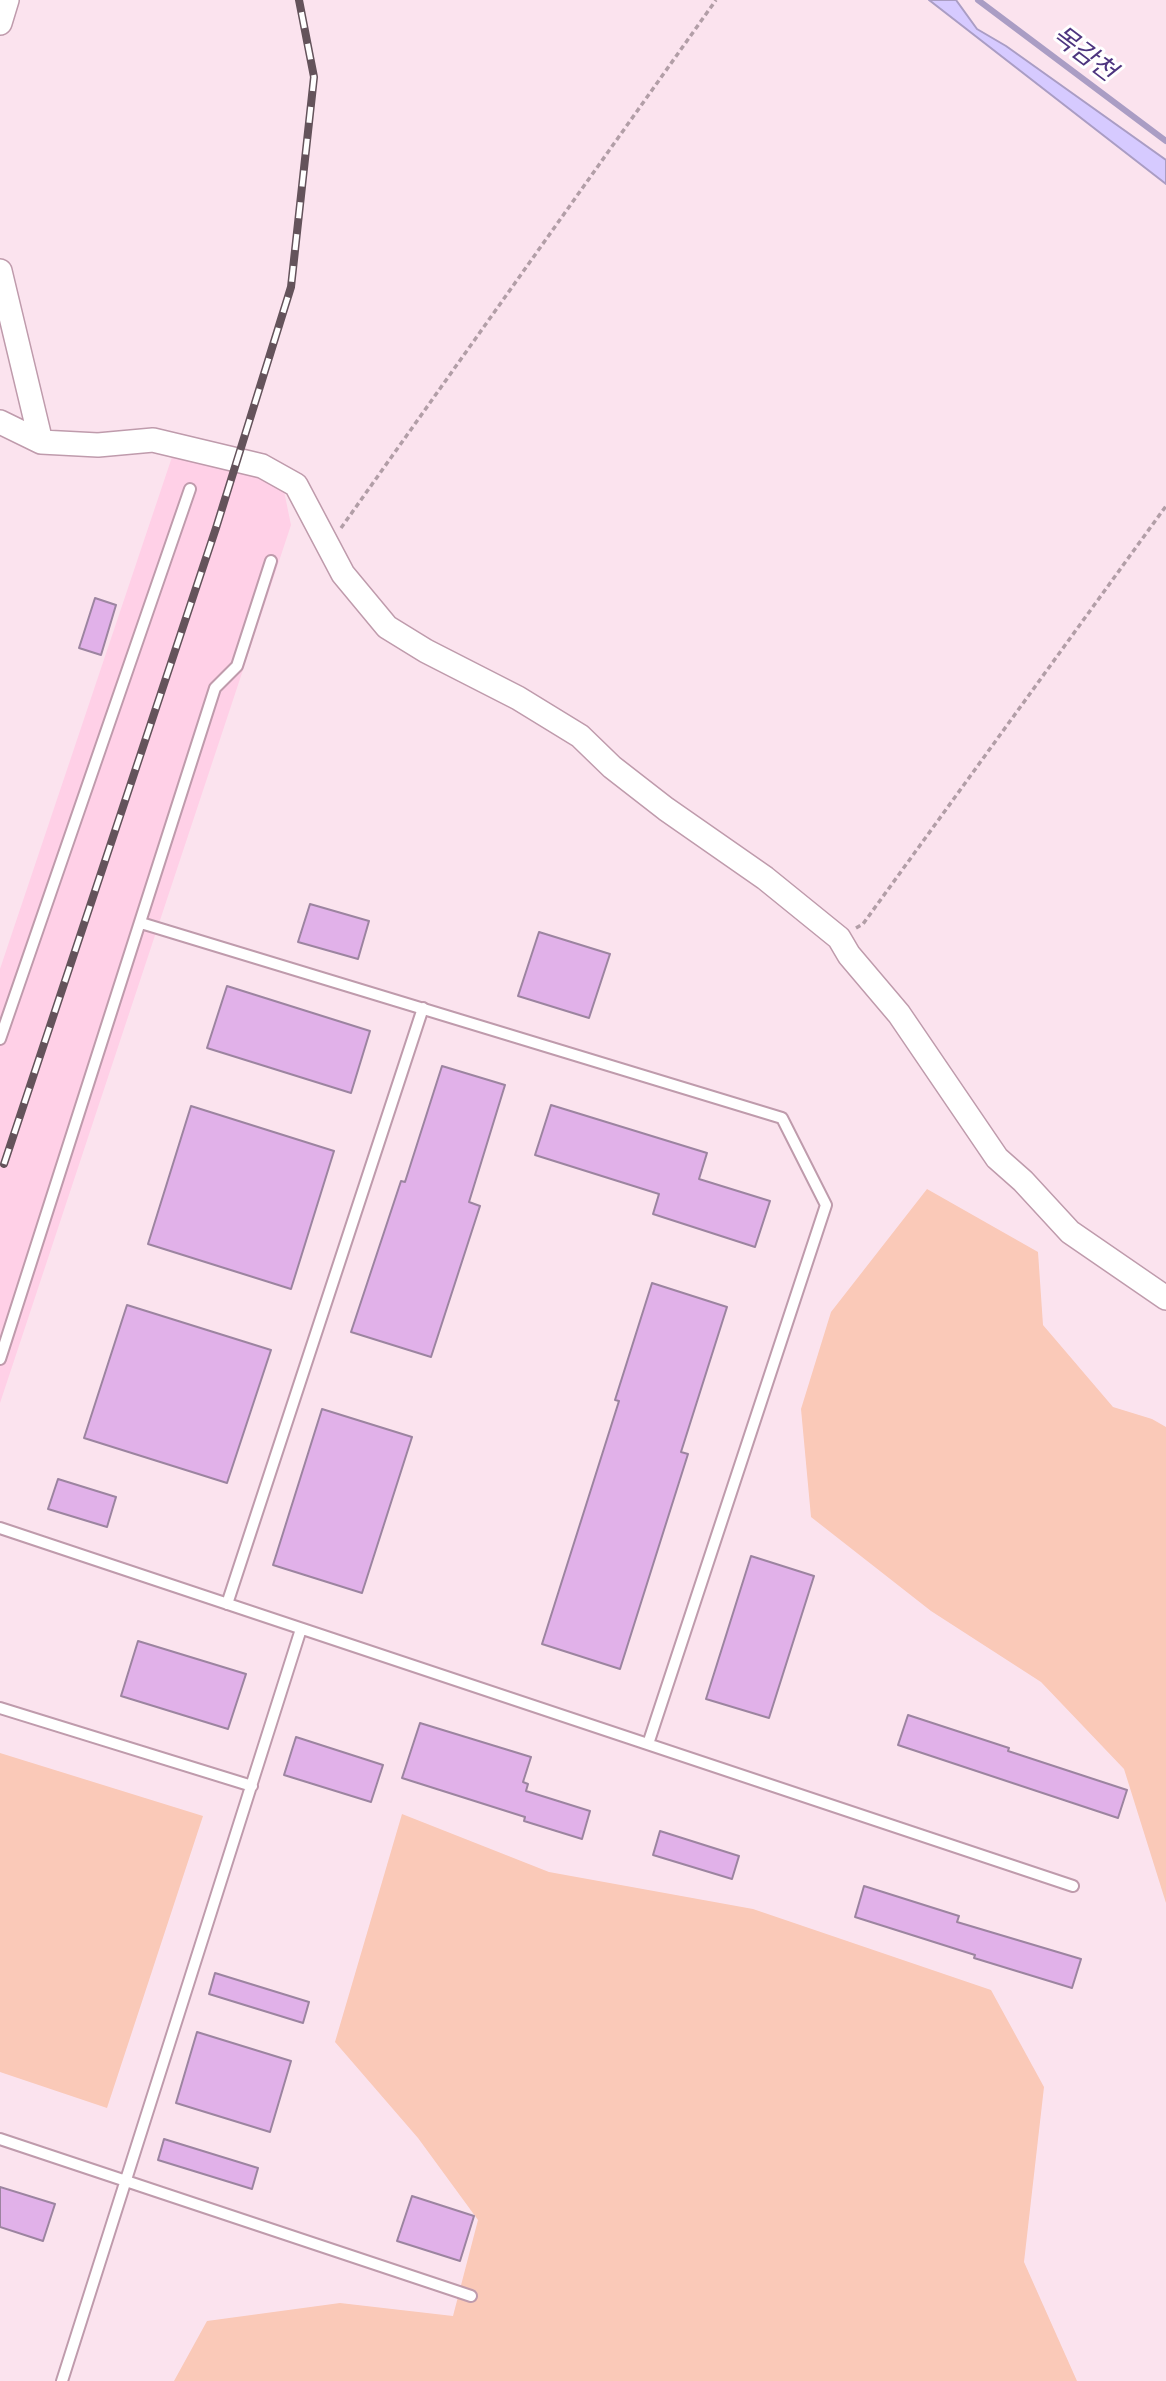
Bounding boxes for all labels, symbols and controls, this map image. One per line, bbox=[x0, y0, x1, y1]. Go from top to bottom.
water label: 목감천 bbox=[1045, 21, 1121, 89]

